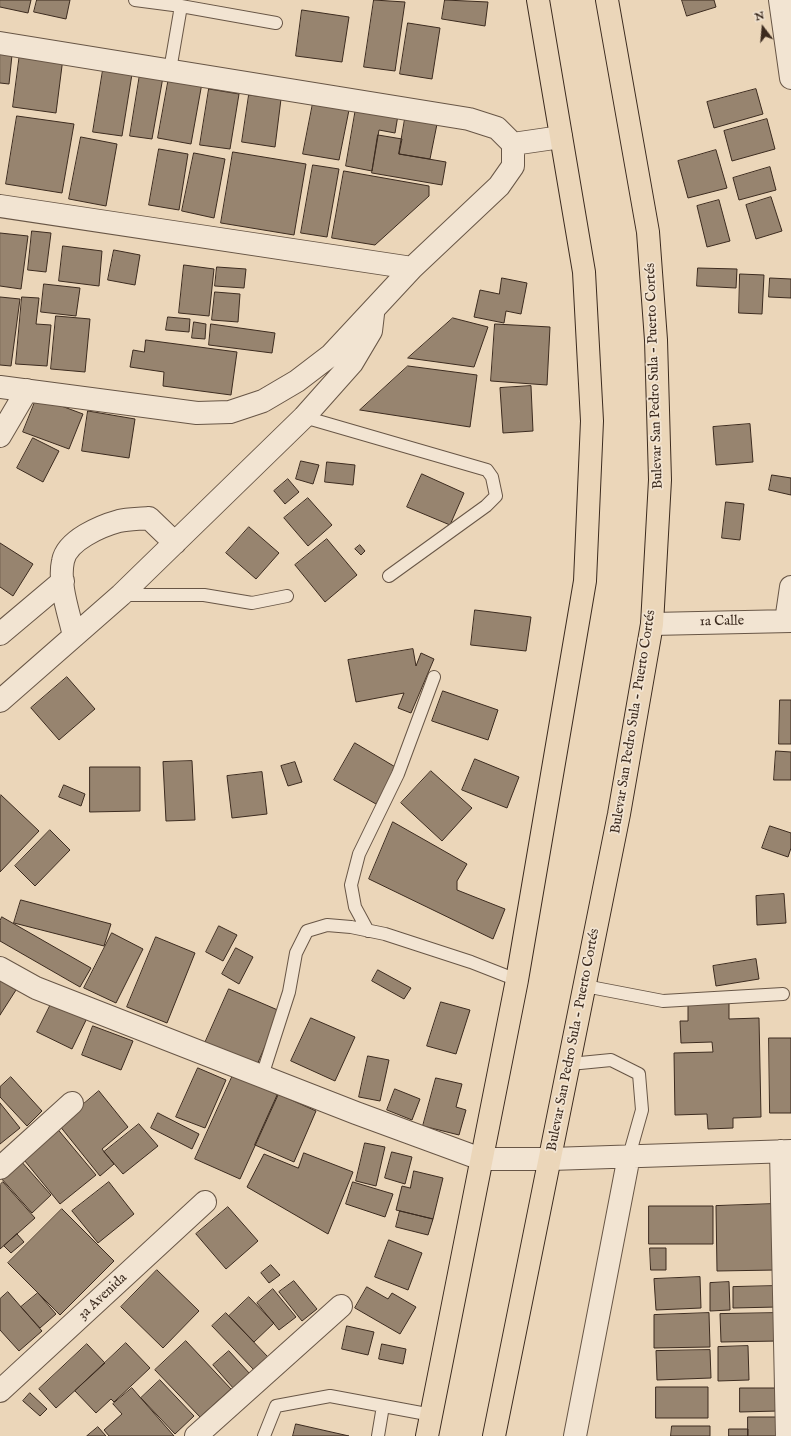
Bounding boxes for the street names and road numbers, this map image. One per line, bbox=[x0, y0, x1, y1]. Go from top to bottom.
street label: Bulevar San Pedro Sula - Puerto Cortés bbox=[643, 263, 667, 489]
street label: Bulevar San Pedro Sula - Puerto Cortés bbox=[608, 609, 660, 835]
street label: 1a Calle bbox=[700, 613, 744, 631]
street label: Bulevar San Pedro Sula - Puerto Cortés bbox=[544, 927, 604, 1153]
street label: 3a Avenida bbox=[75, 1270, 131, 1324]

